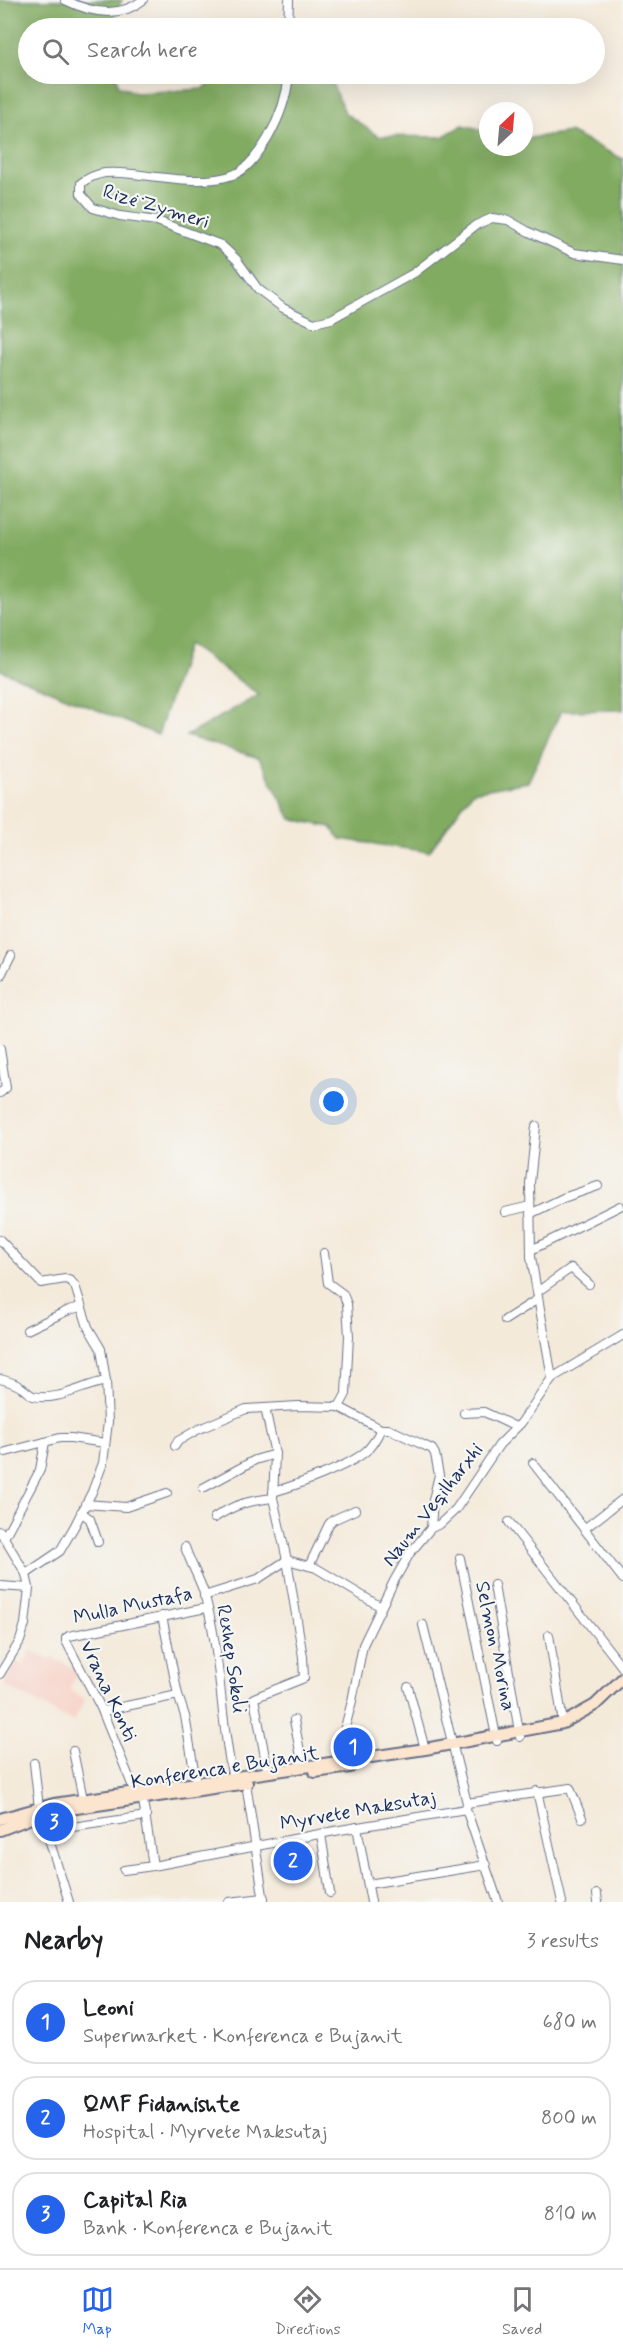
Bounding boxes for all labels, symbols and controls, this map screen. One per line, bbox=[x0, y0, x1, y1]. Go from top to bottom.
search box bbox=[18, 18, 605, 84]
icon: search bbox=[39, 35, 72, 68]
text: Search here bbox=[87, 37, 198, 65]
north arrow bbox=[479, 102, 533, 156]
street label: Rizë Zymeri bbox=[99, 178, 213, 236]
your location bbox=[319, 1087, 348, 1116]
street label: Naum Veqilharxhi bbox=[376, 1438, 490, 1572]
street label: Selmon Morina bbox=[468, 1579, 522, 1713]
street label: Mulla Mustafa bbox=[71, 1580, 195, 1632]
street label: Rexhep Sokoli bbox=[209, 1603, 253, 1715]
street label: Vrana Konti bbox=[73, 1637, 143, 1746]
pin: 1 bbox=[334, 1724, 372, 1770]
street label: Konferenca e Bujanit bbox=[129, 1740, 321, 1796]
street label: Myrvete Maksutaj bbox=[278, 1784, 438, 1838]
pin: 3 bbox=[34, 1800, 74, 1844]
pin: 2 bbox=[274, 1838, 312, 1884]
text: Nearby bbox=[24, 1924, 103, 1958]
text: 3 results bbox=[527, 1928, 599, 1955]
text: Leoni bbox=[83, 1995, 134, 2023]
text: 1 bbox=[41, 2009, 50, 2036]
text: 680 m bbox=[542, 2009, 597, 2036]
text: Supermarket · Konferenca e Bujanit bbox=[83, 2023, 402, 2050]
text: QMF Fidanishte bbox=[83, 2091, 240, 2119]
text: 2 bbox=[41, 2105, 50, 2132]
text: 800 m bbox=[541, 2105, 597, 2132]
text: Hospital · Myrvete Maksutaj bbox=[83, 2119, 327, 2146]
text: Capital Ria bbox=[83, 2187, 187, 2215]
text: 3 bbox=[41, 2201, 50, 2228]
text: 810 m bbox=[544, 2201, 597, 2228]
text: Bank · Konferenca e Bujanit bbox=[83, 2215, 332, 2242]
tab: Map bbox=[81, 2283, 114, 2340]
tab: Directions bbox=[275, 2283, 341, 2340]
tab: Saved bbox=[502, 2283, 542, 2340]

